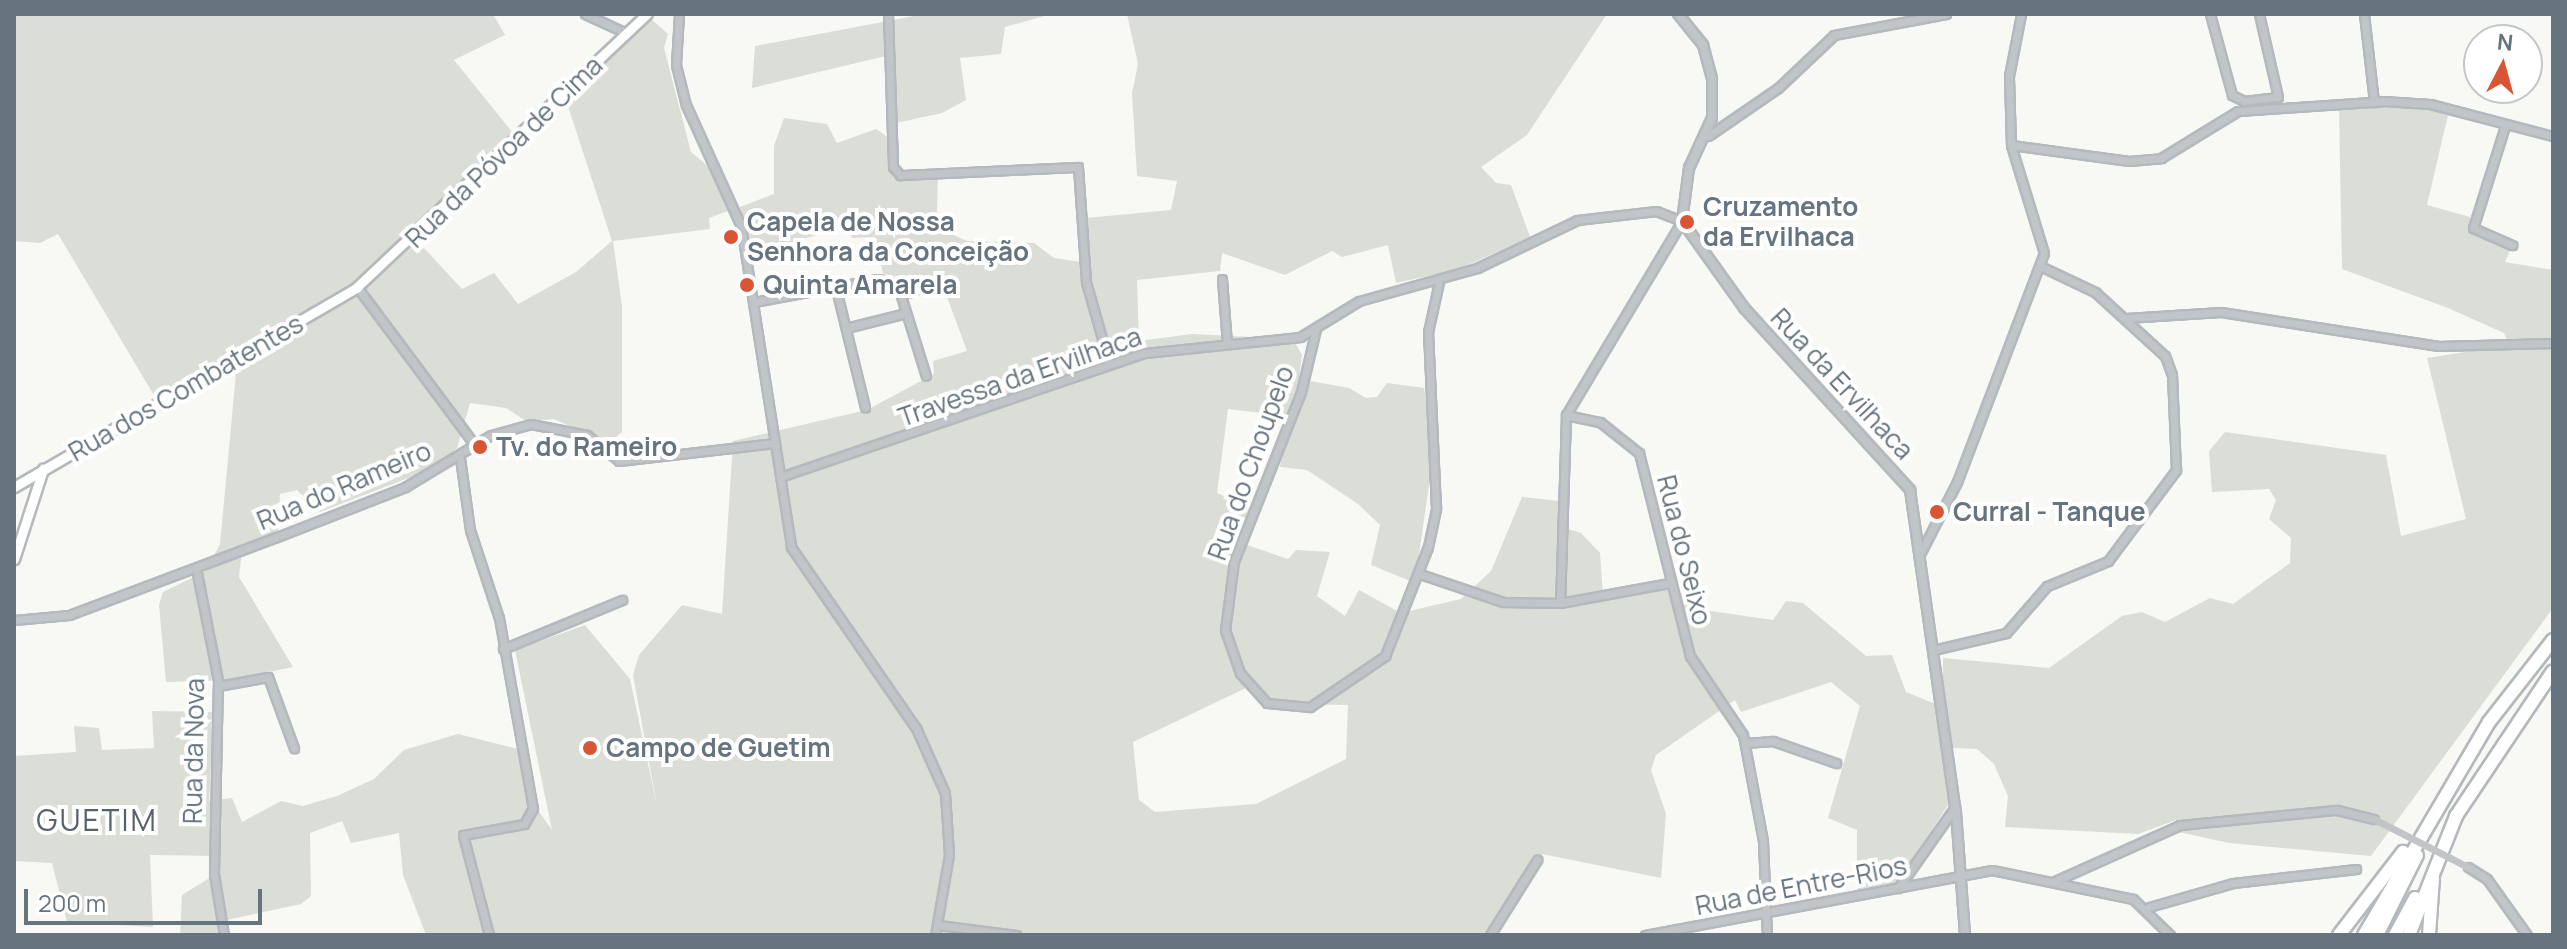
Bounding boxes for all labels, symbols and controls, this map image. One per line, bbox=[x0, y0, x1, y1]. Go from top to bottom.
north arrow bbox=[2463, 24, 2543, 104]
text: N bbox=[2496, 26, 2515, 58]
street label: Rua da Póvoa de Cima bbox=[399, 50, 609, 254]
place label: Cruzamento da Ervilhaca bbox=[1703, 191, 1858, 252]
place label: Capela de Nossa Senhora da Conceição bbox=[747, 206, 1029, 268]
marker: Cruzamento da Ervilhaca bbox=[1678, 213, 1696, 231]
marker: Capela de Nossa Senhora da Conceição bbox=[722, 228, 740, 246]
place label: Quinta Amarela bbox=[763, 269, 958, 301]
marker: Quinta Amarela bbox=[738, 276, 756, 294]
street label: Rua da Ervilhaca bbox=[1764, 302, 1920, 466]
street label: Rua dos Combatentes bbox=[63, 308, 309, 468]
street label: Travessa da Ervilhaca bbox=[894, 321, 1146, 433]
street label: Rua do Choupelo bbox=[1201, 362, 1301, 564]
place label: Tv. do Rameiro bbox=[496, 431, 677, 463]
street label: Rua do Rameiro bbox=[252, 435, 436, 537]
marker: Tv. do Rameiro bbox=[471, 438, 489, 456]
street label: Rua do Seixo bbox=[1650, 472, 1718, 628]
place label: Curral - Tanque bbox=[1953, 496, 2146, 528]
marker: Curral - Tanque bbox=[1928, 503, 1946, 521]
street label: Rua da Nova bbox=[177, 678, 211, 824]
place label: Campo de Guetim bbox=[606, 732, 831, 764]
marker: Campo de Guetim bbox=[581, 739, 599, 757]
district label: GUETIM bbox=[36, 802, 158, 838]
street label: Rua de Entre-Rios bbox=[1693, 850, 1909, 922]
scale bar bbox=[28, 873, 266, 923]
text: 200 m bbox=[38, 886, 106, 919]

